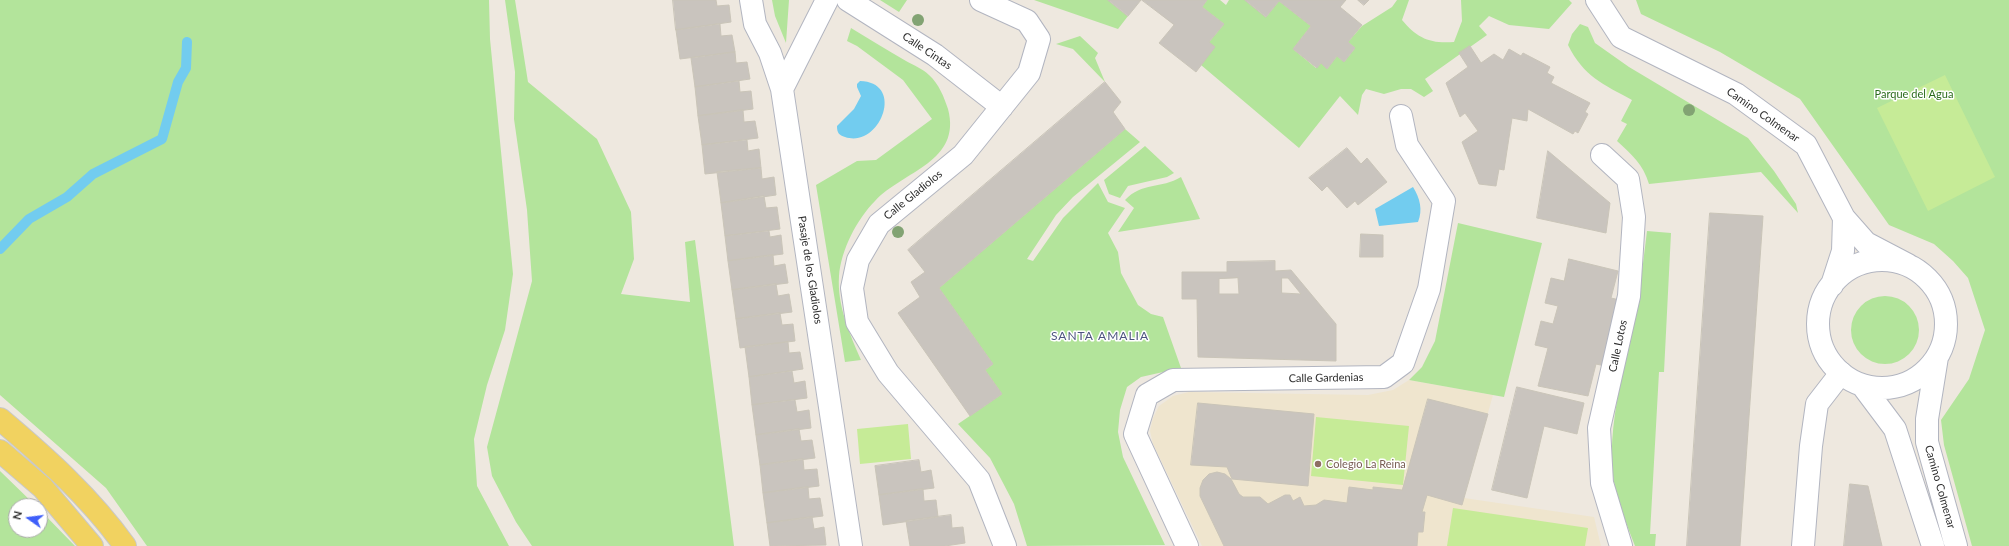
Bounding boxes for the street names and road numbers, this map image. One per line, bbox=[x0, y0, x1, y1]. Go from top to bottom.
street label: Calle Cintas bbox=[900, 30, 954, 72]
street label: Camino Colmenar bbox=[1724, 85, 1802, 145]
street label: Calle Gladiolos bbox=[881, 167, 945, 223]
street label: Pasaje de los Gladiolos bbox=[795, 215, 825, 325]
street label: Calle Lotos bbox=[1606, 319, 1630, 373]
street label: Calle Gardenias bbox=[1288, 371, 1364, 385]
street label: Camino Colmenar bbox=[1922, 444, 1958, 530]

